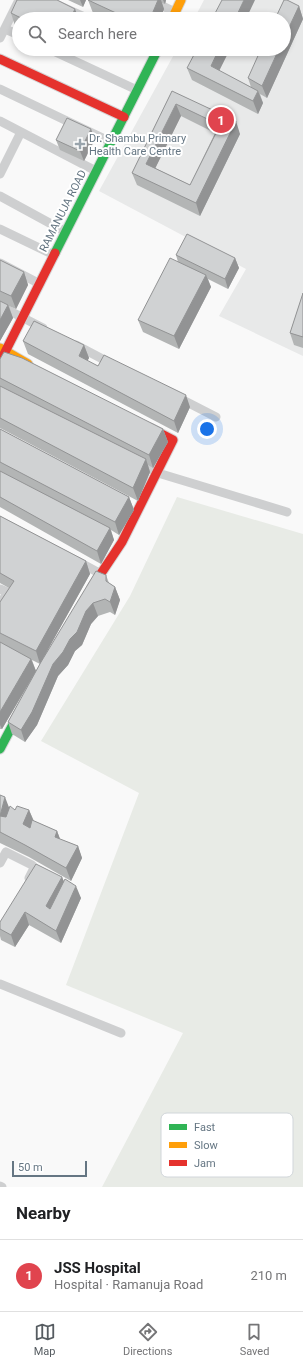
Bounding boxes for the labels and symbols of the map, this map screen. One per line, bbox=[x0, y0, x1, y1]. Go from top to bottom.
pin: 1 bbox=[208, 105, 234, 135]
place label: Dr. Shambu Primary Health Care Centre bbox=[89, 132, 187, 158]
marker: Dr. Shambu Primary Health Care Centre bbox=[74, 138, 86, 150]
street label: RAMANUJA ROAD bbox=[37, 168, 89, 254]
your location bbox=[197, 419, 217, 439]
legend bbox=[161, 1113, 293, 1177]
text: Fast bbox=[194, 1121, 216, 1134]
text: Slow bbox=[194, 1139, 218, 1152]
text: Jam bbox=[194, 1157, 216, 1170]
scale bar bbox=[12, 1159, 87, 1178]

